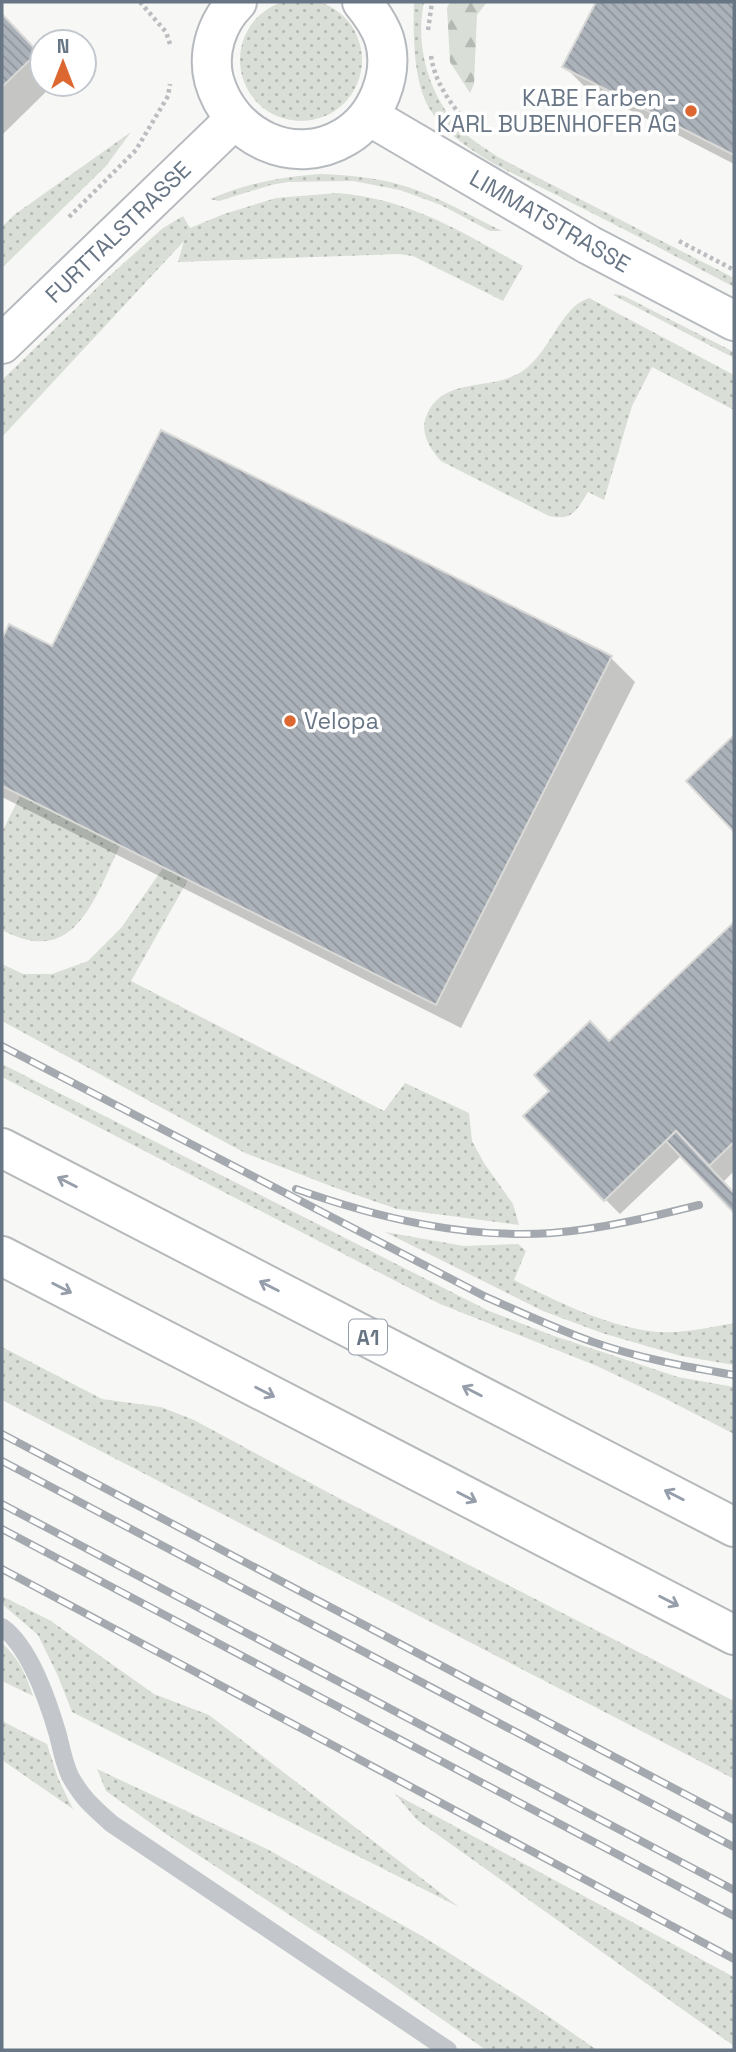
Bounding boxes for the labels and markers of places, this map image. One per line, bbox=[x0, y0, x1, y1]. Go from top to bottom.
place label: KABE Farben - KARL BUBENHOFER AG bbox=[437, 83, 677, 139]
marker: KABE Farben - KARL BUBENHOFER AG bbox=[683, 103, 699, 119]
place label: Velopa bbox=[304, 706, 379, 736]
marker: Velopa bbox=[282, 713, 298, 729]

